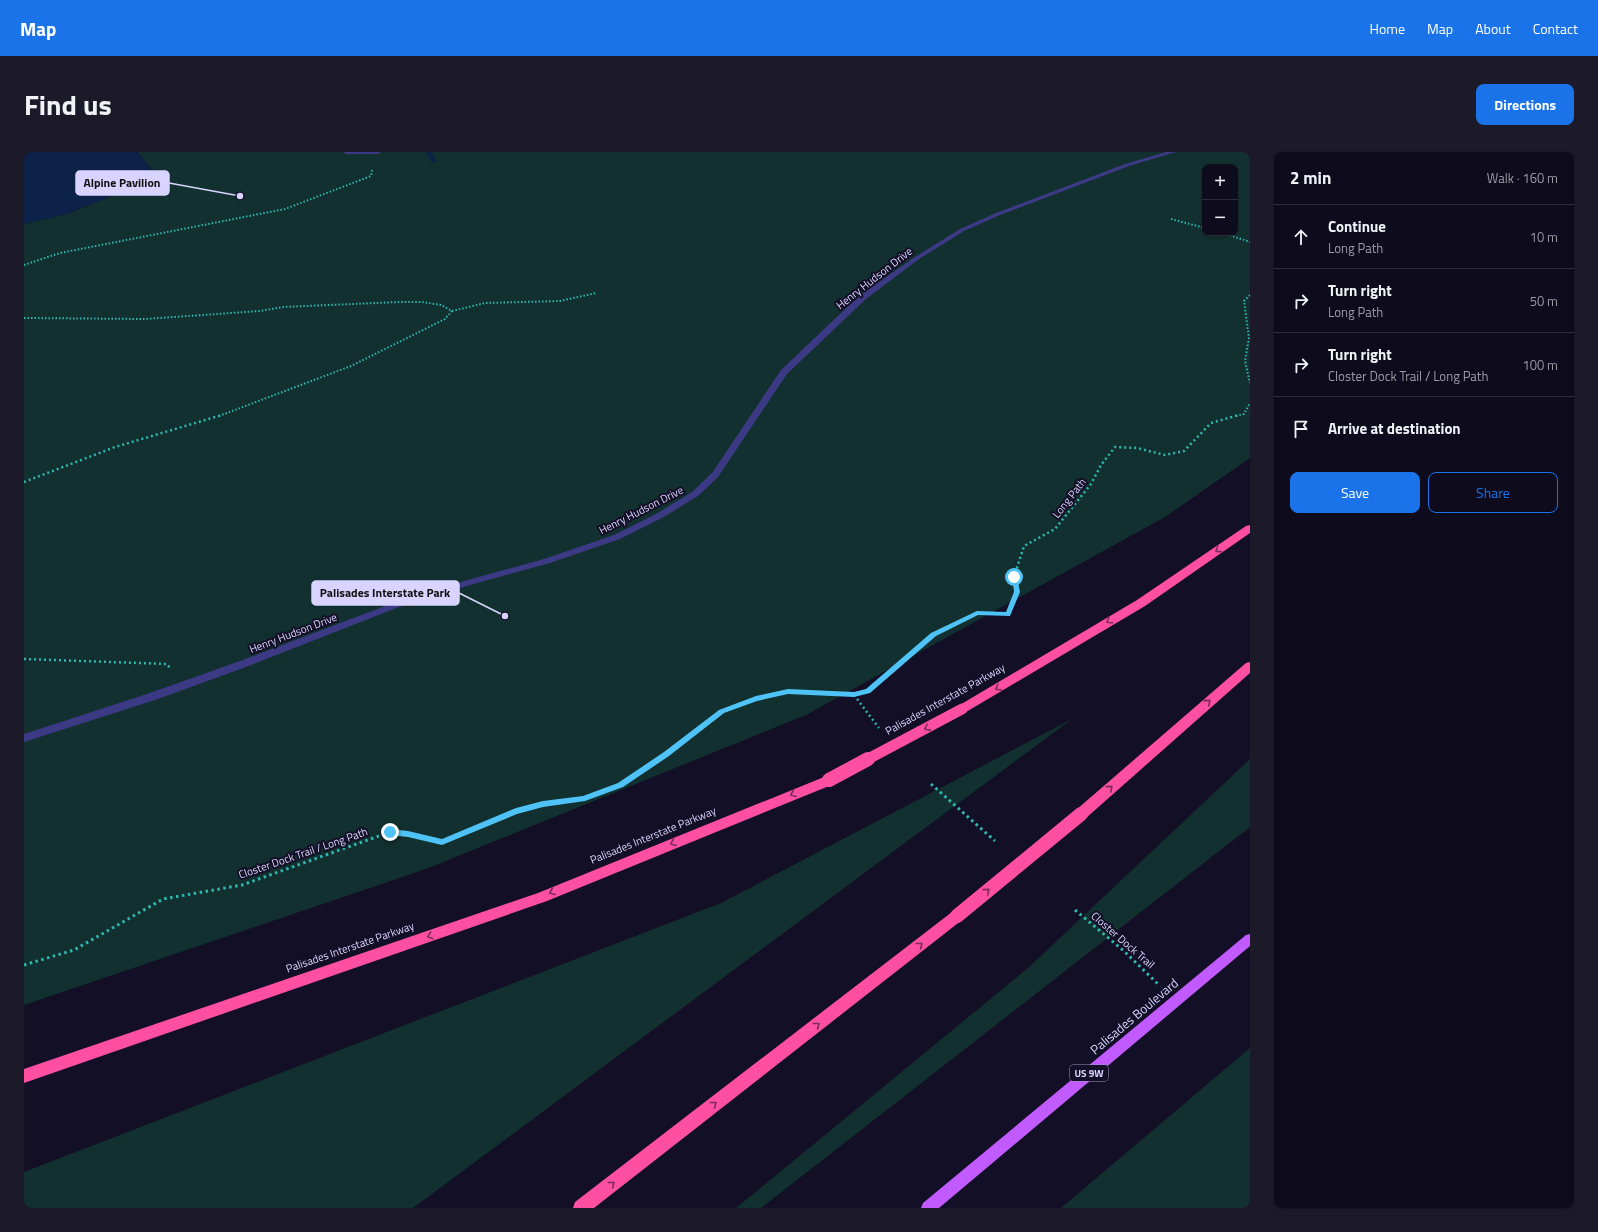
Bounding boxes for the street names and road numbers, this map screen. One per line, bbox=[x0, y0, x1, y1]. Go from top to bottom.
street label: Henry Hudson Drive bbox=[833, 243, 916, 313]
street label: Long Path bbox=[1048, 475, 1090, 521]
street label: Henry Hudson Drive bbox=[596, 482, 686, 538]
street label: Henry Hudson Drive bbox=[247, 609, 340, 657]
street label: Palisades Interstate Parkway bbox=[882, 659, 1008, 739]
street label: Palisades Interstate Parkway bbox=[588, 802, 719, 868]
street label: Closter Dock Trail / Long Path bbox=[236, 823, 370, 883]
street label: Closter Dock Trail bbox=[1088, 908, 1158, 972]
street label: Palisades Interstate Parkway bbox=[284, 917, 417, 976]
street label: Palisades Boulevard bbox=[1085, 973, 1183, 1059]
road number: US 9W bbox=[1070, 1065, 1108, 1081]

